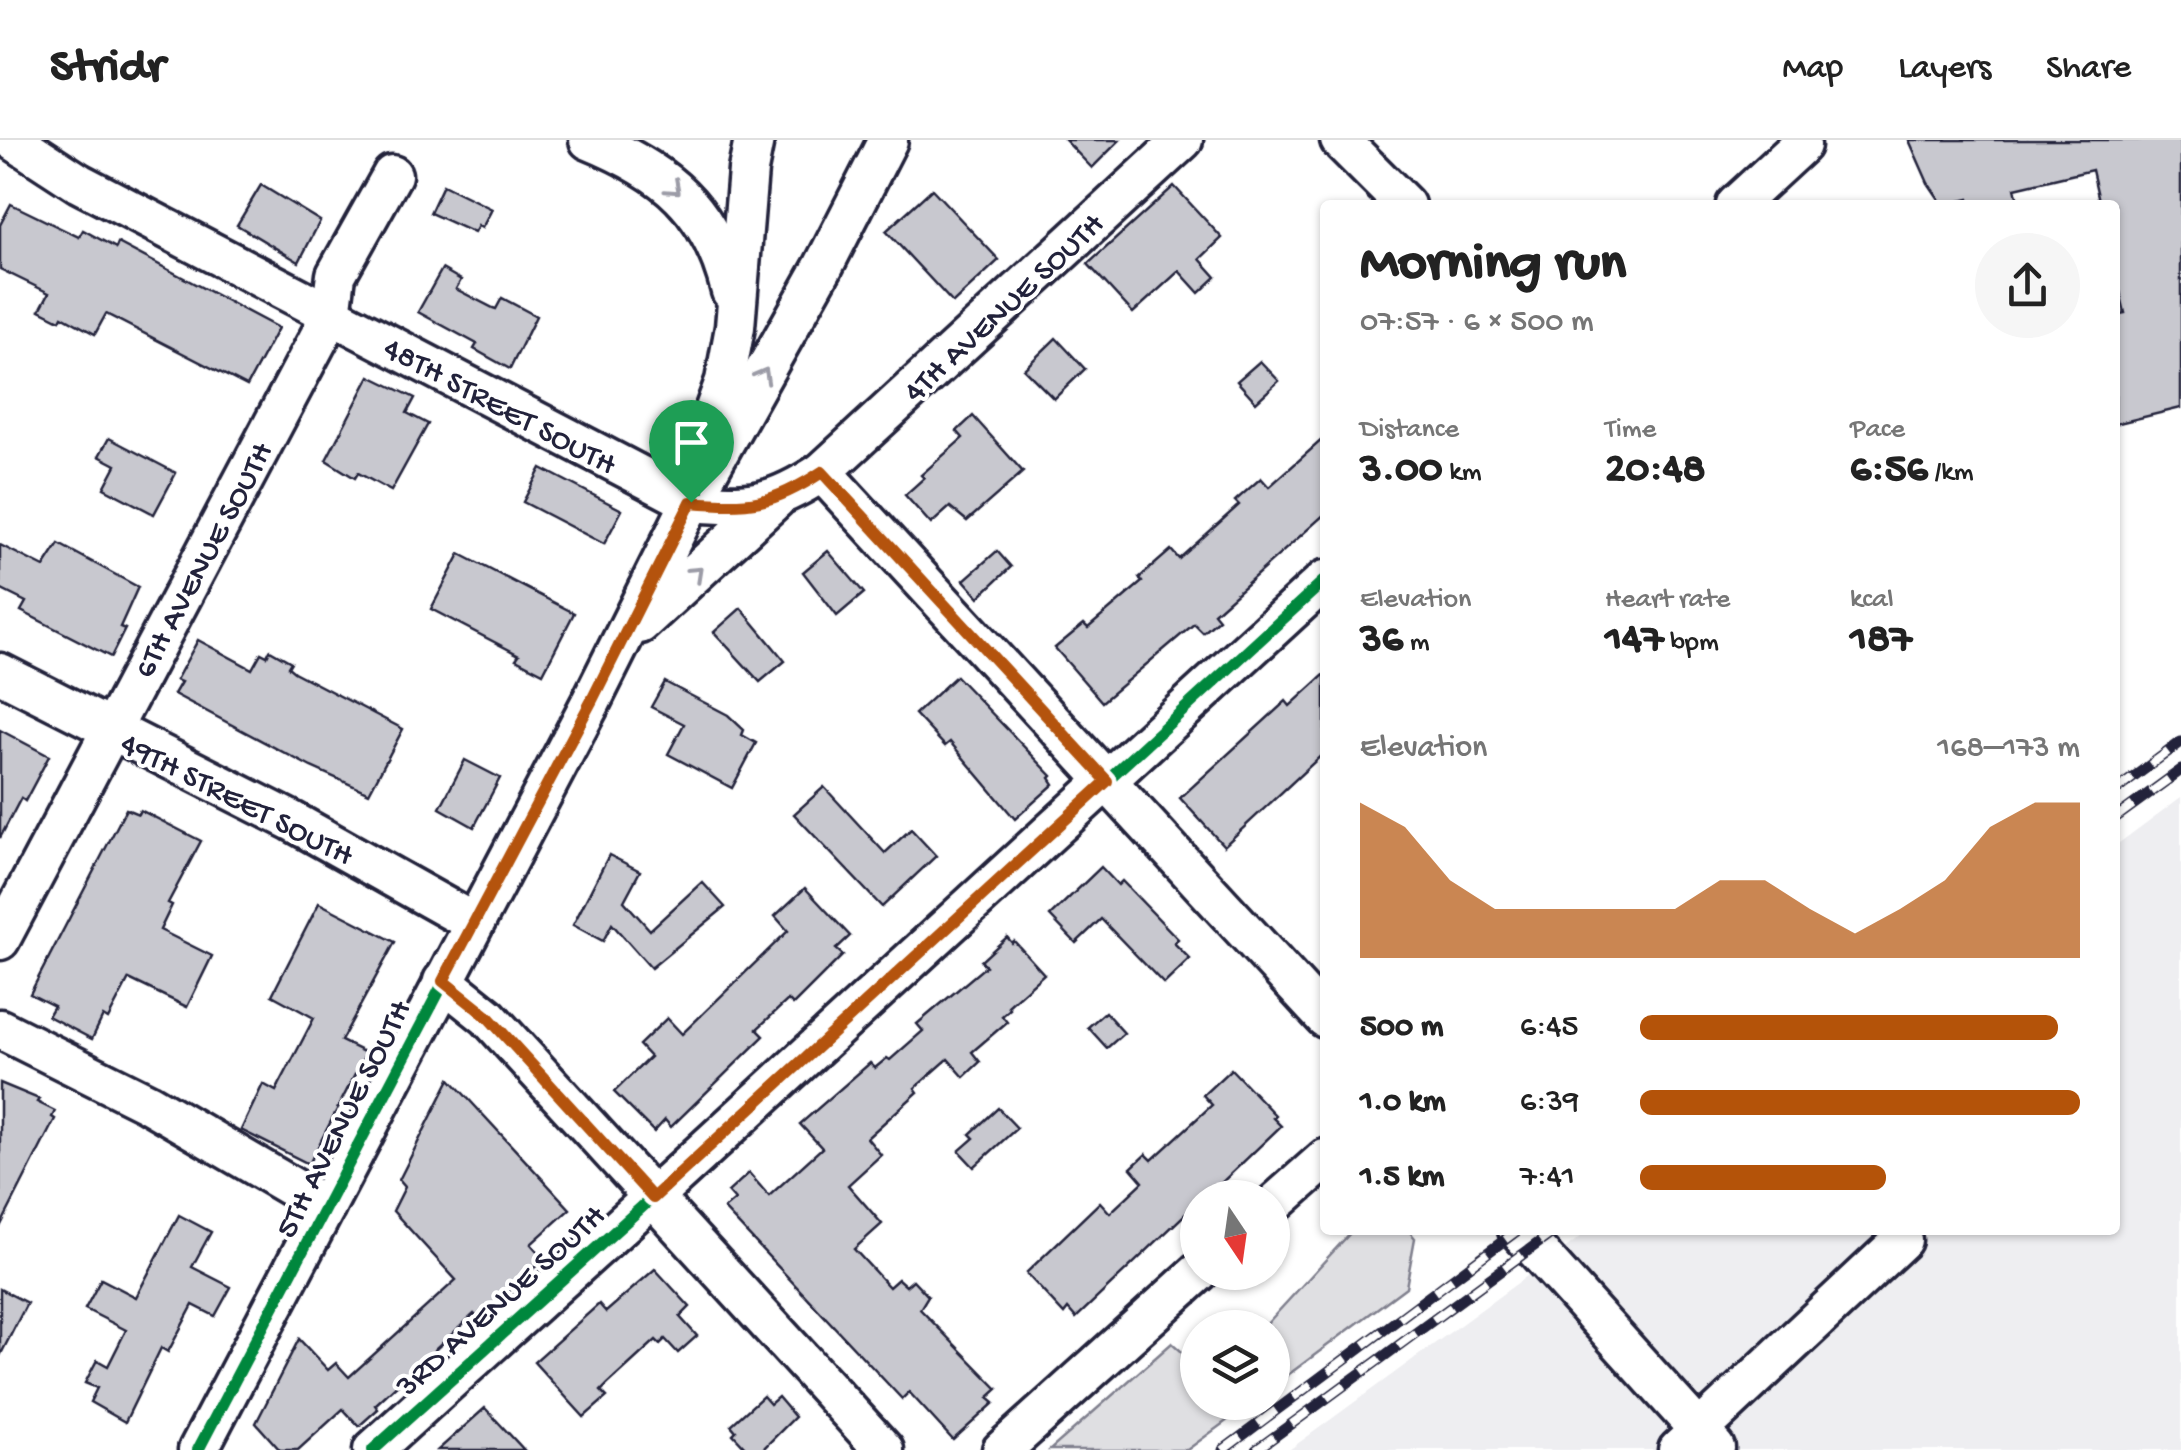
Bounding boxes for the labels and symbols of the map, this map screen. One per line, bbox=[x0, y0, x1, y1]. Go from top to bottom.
one-way arrow bbox=[662, 176, 680, 194]
street label: 4TH AVENUE SOUTH bbox=[897, 207, 1114, 412]
street label: 48TH STREET SOUTH bbox=[376, 331, 622, 486]
one-way arrow bbox=[751, 367, 770, 386]
pin bbox=[649, 400, 734, 503]
street label: 6TH AVENUE SOUTH bbox=[127, 437, 284, 685]
one-way arrow bbox=[684, 567, 702, 585]
street label: 49TH STREET SOUTH bbox=[113, 726, 359, 877]
street label: 5TH AVENUE SOUTH bbox=[269, 994, 422, 1245]
north arrow bbox=[1180, 1180, 1290, 1290]
street label: 3RD AVENUE SOUTH bbox=[389, 1198, 615, 1407]

